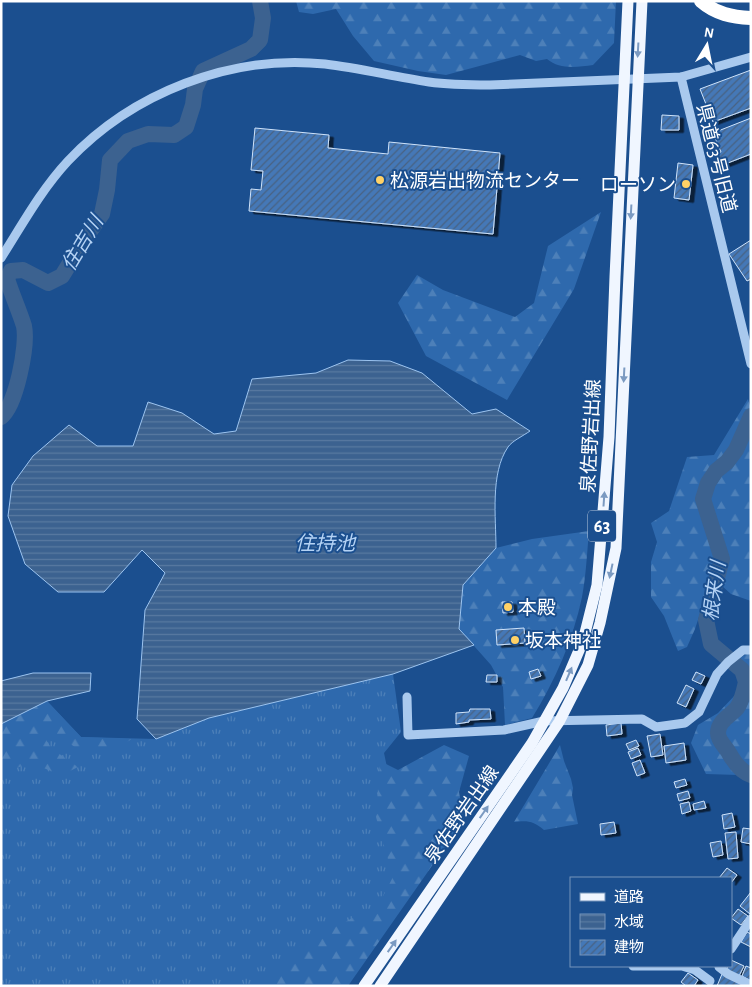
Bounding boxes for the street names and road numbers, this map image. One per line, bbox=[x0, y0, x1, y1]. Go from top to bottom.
street label: 県道63号旧道 bbox=[693, 102, 739, 215]
street label: 泉佐野岩出線 bbox=[577, 379, 604, 494]
road number: 63 bbox=[588, 511, 616, 542]
street label: 泉佐野岩出線 bbox=[420, 762, 503, 867]

